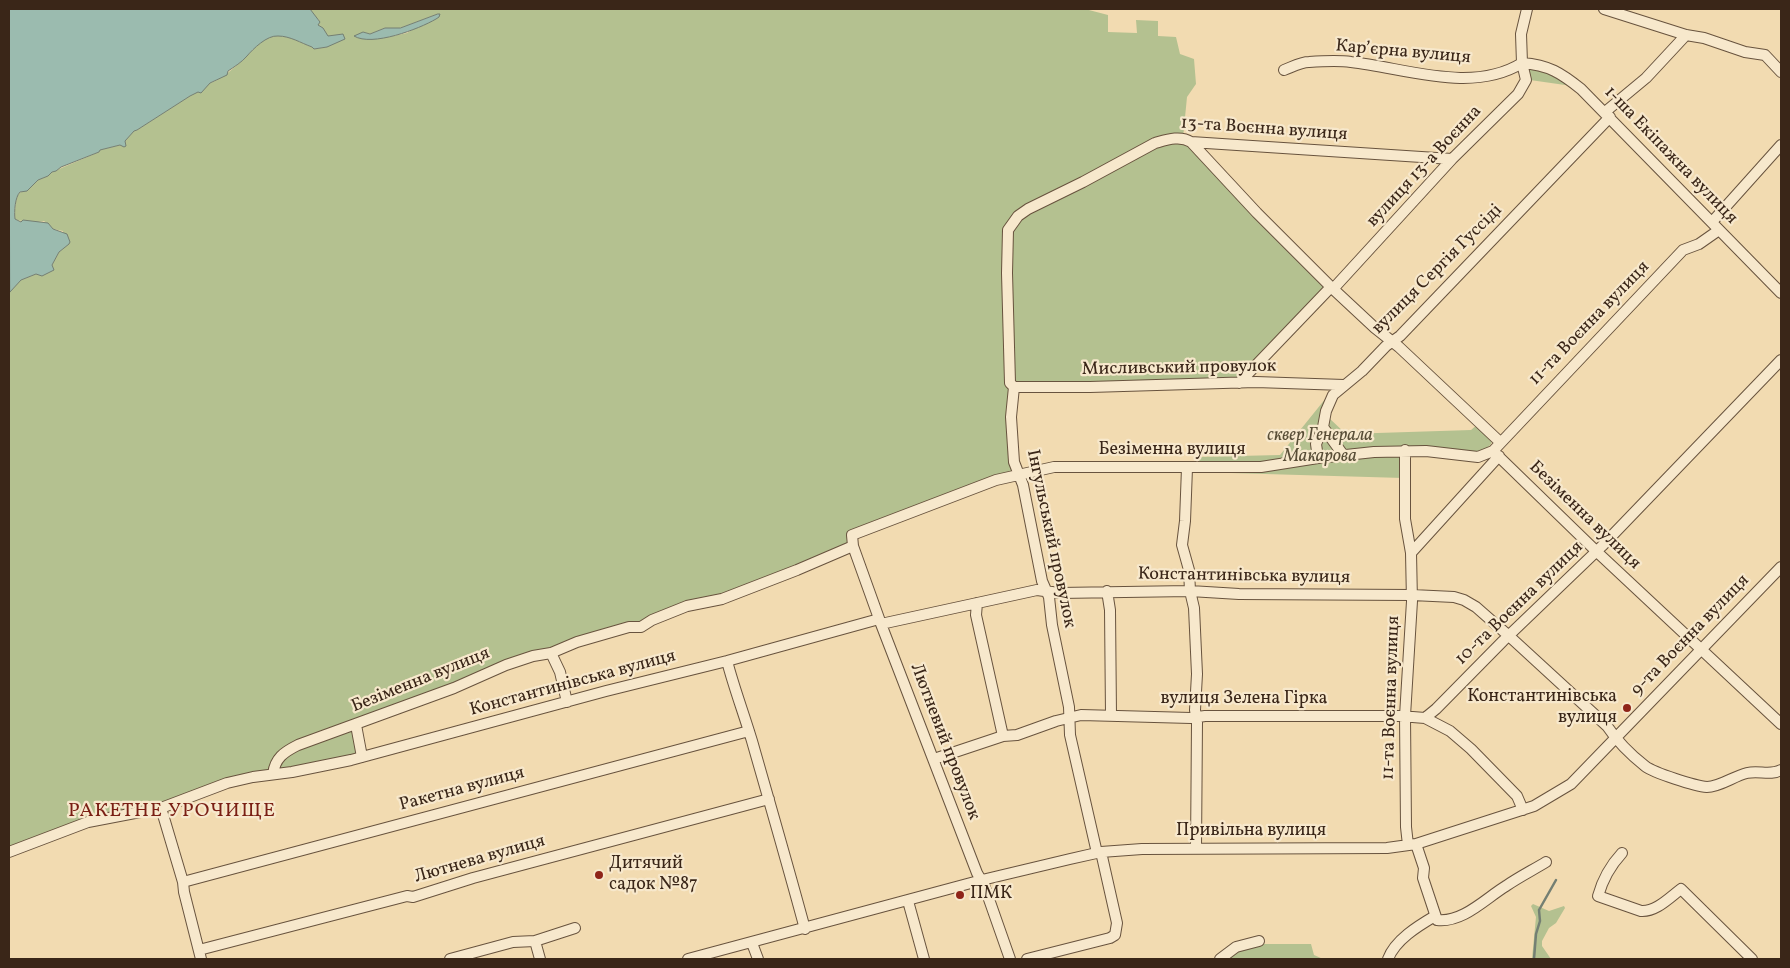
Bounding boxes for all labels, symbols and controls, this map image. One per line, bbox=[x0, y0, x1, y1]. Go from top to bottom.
street label: Карʼєрна вулиця bbox=[1334, 36, 1472, 70]
street label: 1-ша Екіпажна вулиця bbox=[1599, 83, 1741, 229]
street label: вулиця 13-а Воєнна bbox=[1363, 102, 1487, 232]
street label: 13-та Воєнна вулиця bbox=[1180, 113, 1348, 147]
street label: вулиця Сергія Гуссіді bbox=[1368, 200, 1508, 340]
street label: 11-та Воєнна вулиця bbox=[1525, 257, 1655, 391]
street label: Мисливський провулок bbox=[1082, 357, 1276, 381]
park label: сквер Генерала Макарова bbox=[1267, 426, 1373, 468]
street label: Безіменна вулиця bbox=[1098, 440, 1246, 462]
street label: Інгульський провулок bbox=[1021, 448, 1079, 630]
street label: Безіменна вулиця bbox=[1524, 457, 1644, 575]
street label: 10-та Воєнна вулиця bbox=[1452, 537, 1588, 671]
street label: Константинівська вулиця bbox=[1138, 564, 1350, 590]
street label: 9-та Воєнна вулиця bbox=[1627, 571, 1755, 701]
street label: 11-та Воєнна вулиця bbox=[1378, 615, 1406, 781]
street label: Безіменна вулиця bbox=[349, 643, 493, 719]
street label: Константинівська вулиця bbox=[468, 646, 678, 722]
street label: Лютневий провулок bbox=[904, 661, 984, 823]
place label: Константинівська вулиця bbox=[1467, 687, 1617, 730]
street label: вулиця Зелена Гірка bbox=[1161, 689, 1327, 711]
marker: Константинівська вулиця bbox=[1621, 702, 1633, 714]
street label: Ракетна вулиця bbox=[397, 763, 527, 817]
district label: РАКЕТНЕ УРОЧИЩЕ bbox=[66, 800, 278, 824]
street label: Привільна вулиця bbox=[1176, 821, 1326, 843]
street label: Лютнева вулиця bbox=[412, 831, 548, 889]
place label: Дитячий садок №87 bbox=[609, 854, 698, 896]
marker: Дитячий садок №87 bbox=[593, 869, 605, 881]
place label: ПМК bbox=[970, 884, 1012, 906]
marker: ПМК bbox=[954, 889, 966, 901]

